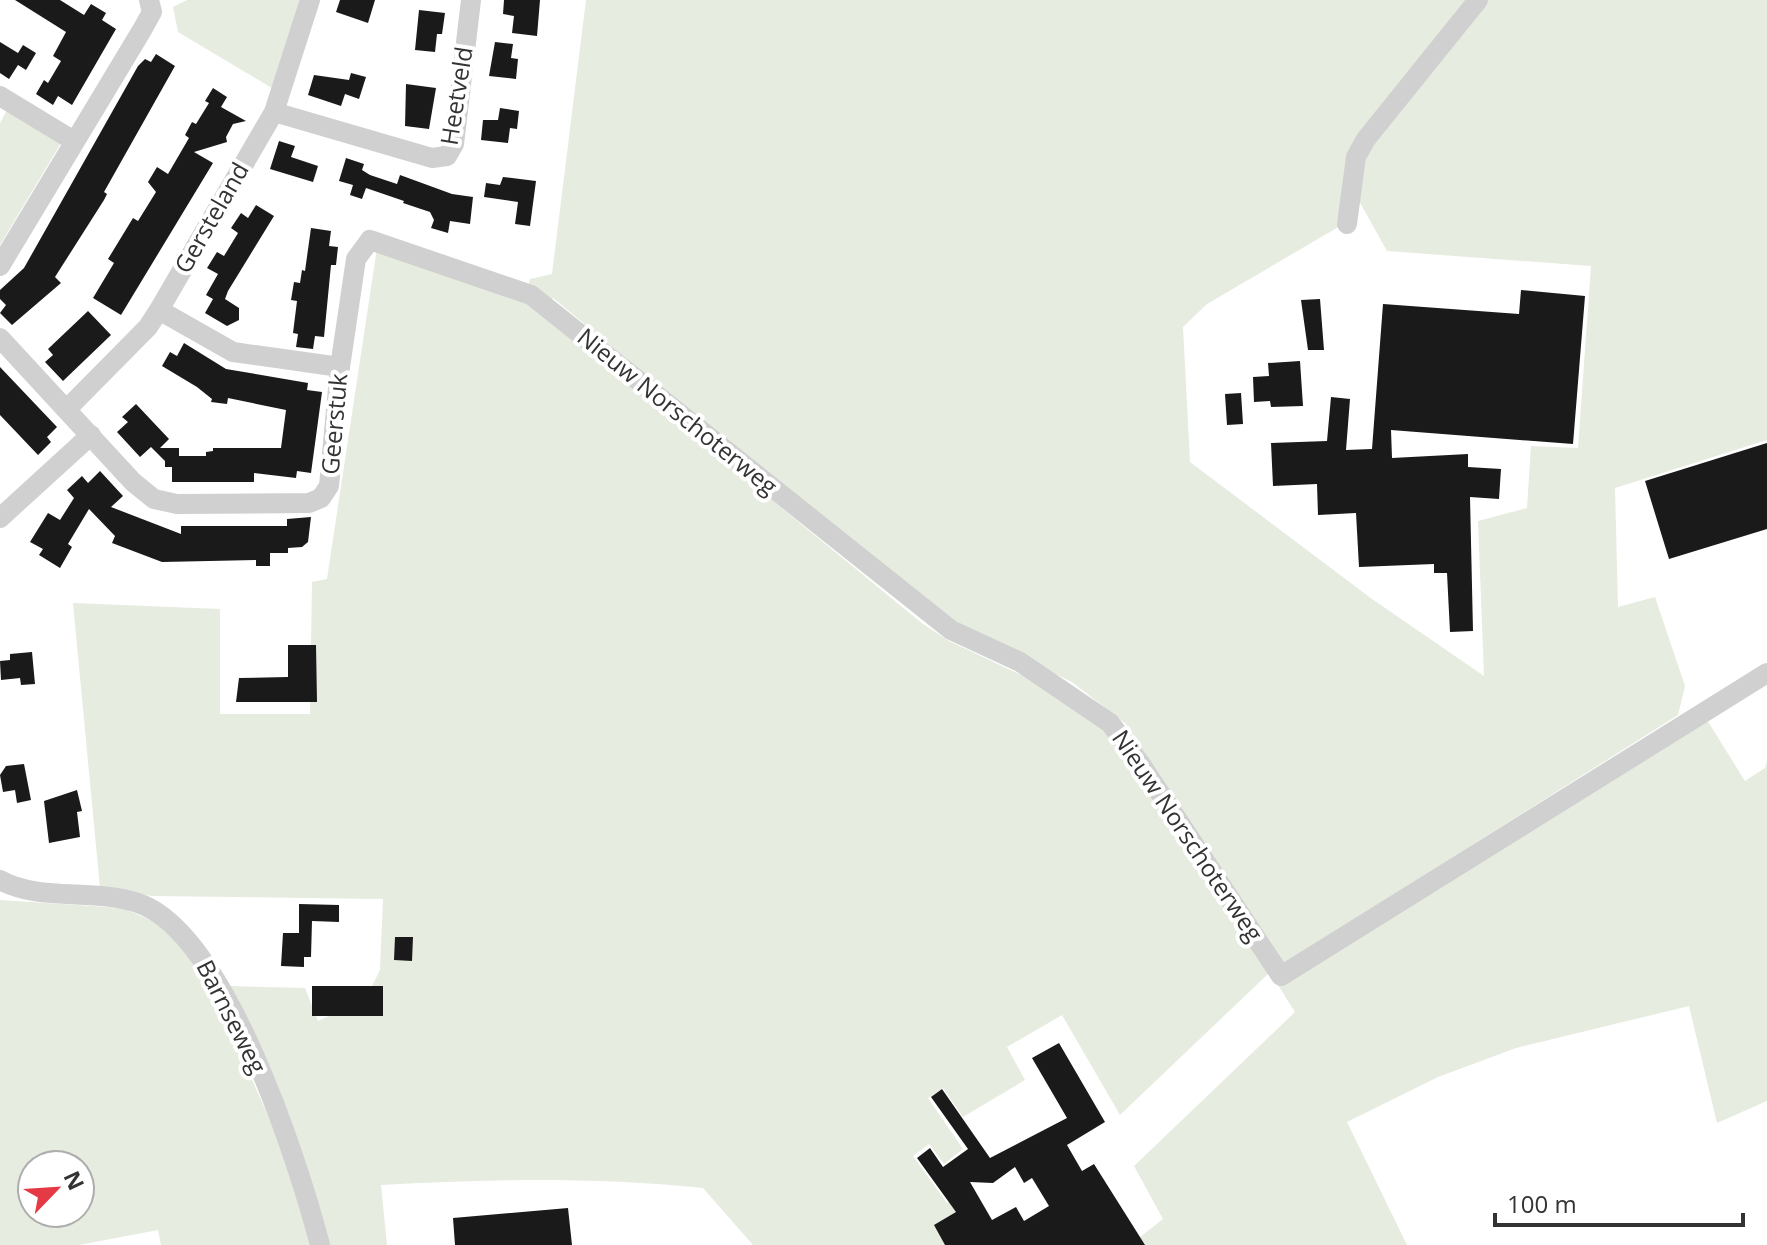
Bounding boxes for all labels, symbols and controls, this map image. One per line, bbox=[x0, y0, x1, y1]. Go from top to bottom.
street label: Heetveld bbox=[431, 44, 480, 147]
street label: Gersteland bbox=[166, 156, 256, 279]
street label: Nieuw Norschoterweg bbox=[571, 320, 785, 502]
street label: Geerstuk bbox=[313, 371, 354, 476]
street label: Nieuw Norschoterweg bbox=[1105, 723, 1271, 947]
street label: Barnseweg bbox=[190, 954, 275, 1079]
north arrow bbox=[16, 1149, 96, 1229]
text: N bbox=[58, 1166, 92, 1195]
scale bar bbox=[1495, 1177, 1743, 1227]
text: 100 m bbox=[1507, 1187, 1577, 1220]

